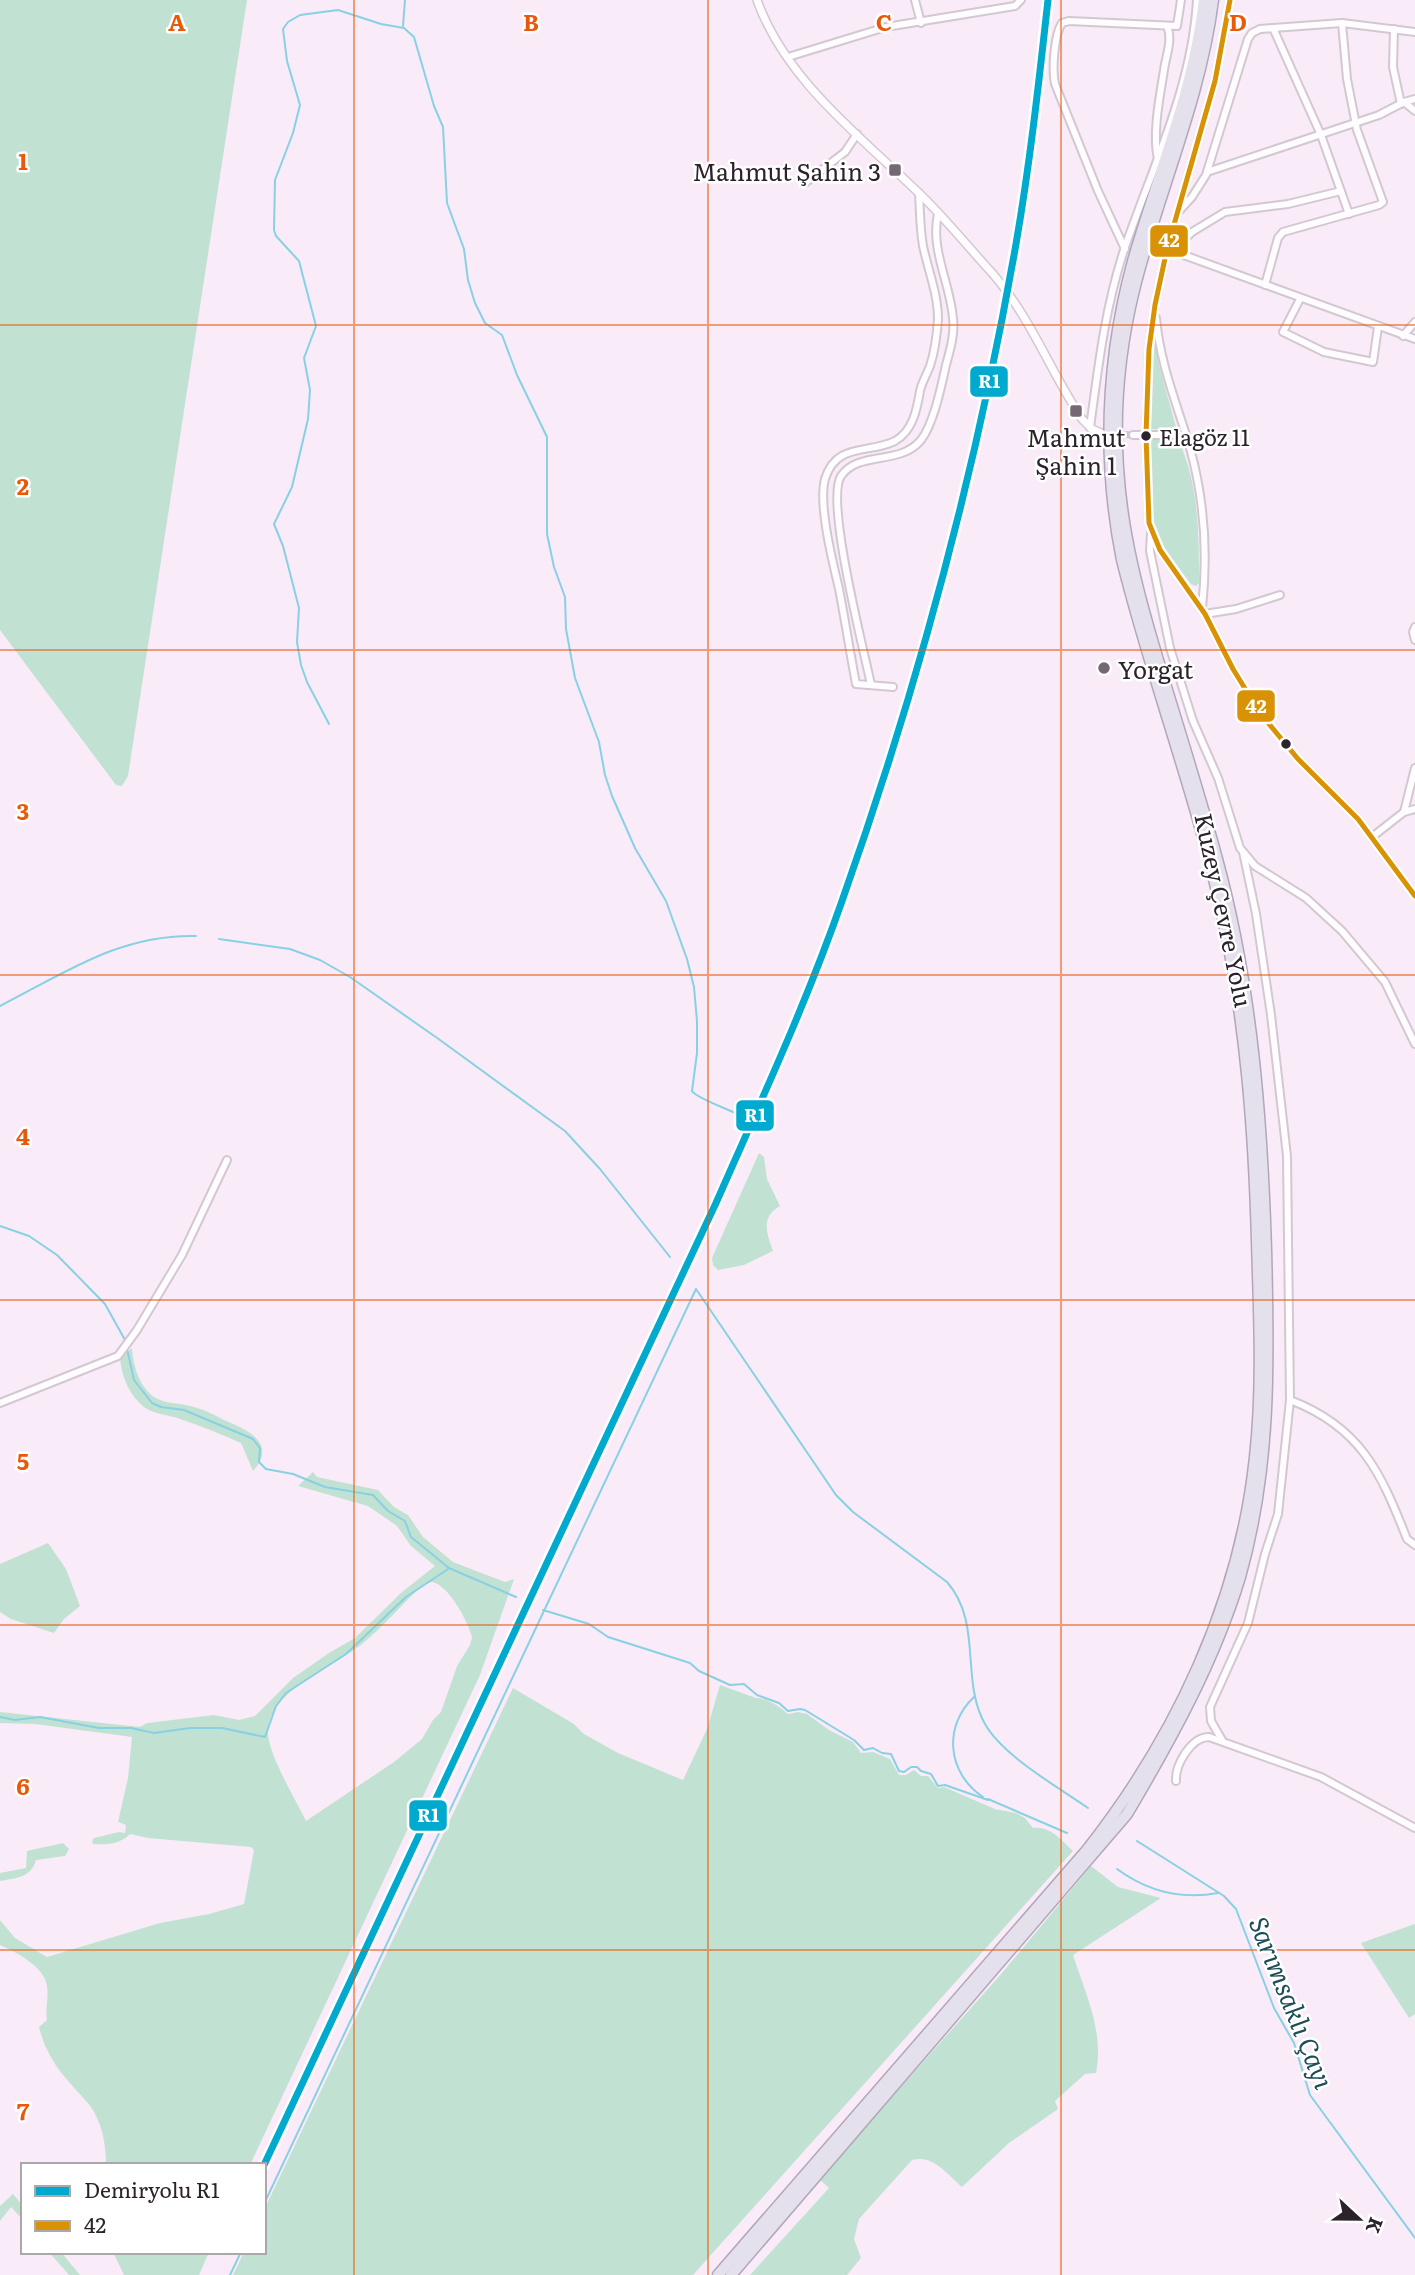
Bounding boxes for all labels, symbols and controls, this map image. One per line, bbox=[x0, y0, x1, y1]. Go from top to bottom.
text: A bbox=[168, 4, 186, 38]
text: B bbox=[523, 4, 539, 38]
text: C bbox=[876, 4, 892, 38]
text: D bbox=[1229, 4, 1247, 38]
text: 1 bbox=[18, 143, 28, 177]
place label: Mahmut Şahin 3 bbox=[693, 153, 881, 188]
marker: Mahmut Şahin 3 bbox=[887, 162, 903, 178]
line badge: 42 bbox=[1149, 224, 1189, 258]
text: 42 bbox=[1158, 225, 1180, 253]
line badge: R1 bbox=[969, 365, 1009, 398]
text: R1 bbox=[978, 366, 1000, 394]
marker: Mahmut Şahin 1 bbox=[1068, 403, 1084, 419]
place label: Mahmut Şahin 1 bbox=[1026, 419, 1126, 482]
place label: Elagöz 11 bbox=[1159, 420, 1250, 453]
marker: Elagöz 11 bbox=[1139, 429, 1153, 443]
text: 2 bbox=[17, 468, 29, 502]
place label: Yorgat bbox=[1118, 651, 1193, 686]
marker: Yorgat bbox=[1096, 660, 1112, 676]
line badge: 42 bbox=[1236, 689, 1276, 723]
text: 42 bbox=[1245, 691, 1267, 719]
unlabelled marker bbox=[1279, 737, 1293, 751]
text: 3 bbox=[17, 793, 29, 827]
street label: Kuzey Çevre Yolu bbox=[1187, 810, 1263, 1010]
line badge: R1 bbox=[735, 1099, 775, 1132]
text: R1 bbox=[744, 1100, 766, 1128]
text: 4 bbox=[16, 1118, 30, 1152]
text: 5 bbox=[17, 1443, 29, 1477]
text: 6 bbox=[16, 1768, 30, 1802]
line badge: R1 bbox=[408, 1799, 448, 1832]
text: R1 bbox=[417, 1800, 439, 1828]
water label: Sarımsaklı Çayı bbox=[1241, 1910, 1345, 2094]
text: 7 bbox=[17, 2093, 30, 2127]
legend bbox=[21, 2163, 266, 2254]
text: Demiryolu R1 bbox=[84, 2173, 220, 2204]
north arrow bbox=[1324, 2184, 1394, 2254]
text: 42 bbox=[84, 2208, 106, 2239]
text: K bbox=[1360, 2214, 1391, 2238]

